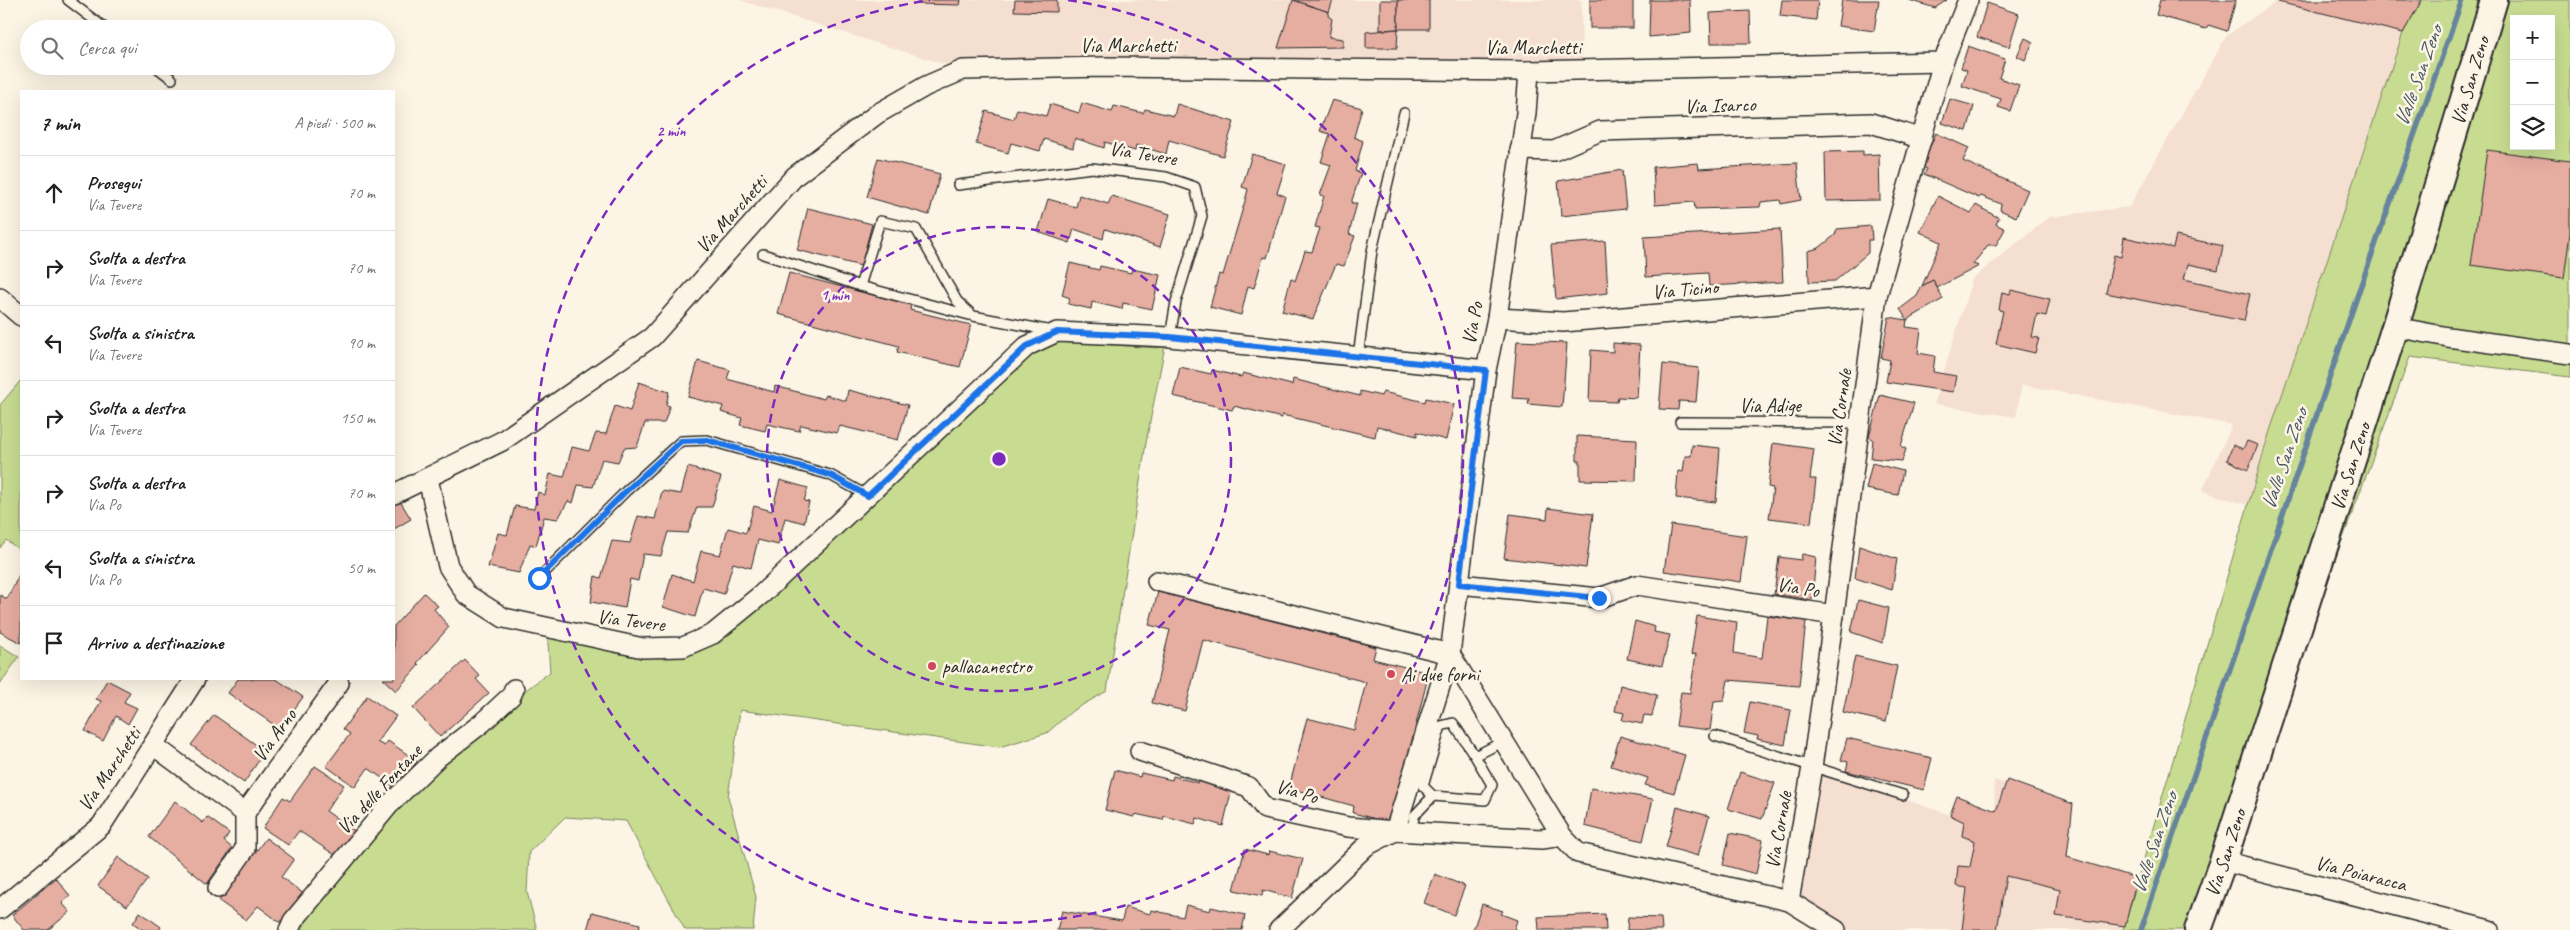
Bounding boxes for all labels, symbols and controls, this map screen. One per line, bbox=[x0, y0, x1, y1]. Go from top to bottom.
map controls bbox=[2510, 15, 2555, 150]
button: + bbox=[2510, 15, 2555, 60]
water label: Valle San Zeno bbox=[2388, 19, 2449, 130]
search box bbox=[20, 20, 395, 75]
street label: Via San Zeno bbox=[2445, 32, 2496, 128]
street label: Via Marchetti bbox=[1080, 33, 1178, 58]
icon: search bbox=[38, 34, 66, 62]
street label: Via Marchetti bbox=[1485, 35, 1583, 60]
text: Cerca qui bbox=[78, 36, 137, 60]
button: − bbox=[2510, 60, 2555, 105]
street label: Via Isarco bbox=[1684, 92, 1757, 119]
button: layers bbox=[2510, 105, 2555, 150]
text: 7 min bbox=[40, 110, 80, 136]
text: A piedi · 500 m bbox=[294, 113, 375, 133]
text: 2 min bbox=[657, 122, 686, 141]
street label: Via Tevere bbox=[1107, 136, 1180, 171]
street label: Via Marchetti bbox=[690, 169, 774, 258]
text: Prosegui bbox=[87, 171, 140, 195]
icon: ahead bbox=[40, 179, 68, 207]
text: 70 m bbox=[348, 183, 375, 203]
text: Via Tevere bbox=[87, 195, 141, 215]
text: Svolta a destra bbox=[87, 246, 185, 270]
icon: right bbox=[40, 254, 68, 282]
text: 70 m bbox=[348, 258, 375, 278]
text: Via Tevere bbox=[87, 270, 141, 290]
street label: Via Ticino bbox=[1651, 274, 1721, 305]
text: 1 min bbox=[821, 286, 850, 305]
street label: Via Po bbox=[1456, 299, 1489, 346]
text: Svolta a sinistra bbox=[87, 321, 194, 345]
icon: left bbox=[40, 329, 68, 357]
text: 90 m bbox=[348, 333, 375, 353]
text: Via Tevere bbox=[87, 345, 141, 365]
street label: Via Cornale bbox=[1822, 366, 1858, 448]
street label: Via Adige bbox=[1739, 393, 1802, 418]
text: Svolta a destra bbox=[87, 396, 185, 420]
water label: Valle San Zeno bbox=[2255, 402, 2315, 513]
icon: right bbox=[40, 404, 68, 432]
text: 150 m bbox=[341, 408, 375, 428]
street label: Via San Zeno bbox=[2325, 418, 2377, 514]
text: Via Tevere bbox=[87, 420, 141, 440]
centre of rings bbox=[990, 450, 1008, 468]
text: Svolta a destra bbox=[87, 471, 185, 495]
icon: right bbox=[40, 479, 68, 507]
text: 70 m bbox=[348, 483, 375, 503]
text: Via Po bbox=[87, 495, 121, 515]
text: Svolta a sinistra bbox=[87, 546, 194, 570]
icon: left bbox=[40, 554, 68, 582]
text: 50 m bbox=[348, 558, 375, 578]
route start bbox=[528, 567, 551, 590]
text: Via Po bbox=[87, 570, 121, 590]
street label: Via Po bbox=[1775, 572, 1822, 603]
route end bbox=[1588, 587, 1611, 610]
street label: Via Tevere bbox=[596, 604, 668, 637]
icon: arrive bbox=[40, 629, 68, 657]
text: Arrivo a destinazione bbox=[87, 631, 223, 655]
place label: pallacanestro bbox=[942, 654, 1034, 679]
marker: pallacanestro bbox=[926, 660, 938, 672]
place label: Ai due forni bbox=[1401, 662, 1481, 687]
marker: Ai due forni bbox=[1385, 668, 1397, 680]
street label: Via Arno bbox=[247, 703, 303, 767]
street label: Via Marchetti bbox=[72, 721, 148, 816]
street label: Via delle Fontane bbox=[331, 738, 428, 840]
street label: Via Po bbox=[1273, 774, 1322, 810]
water label: Valle San Zeno bbox=[2125, 786, 2185, 897]
street label: Via Cornale bbox=[1759, 788, 1798, 871]
street label: Via San Zeno bbox=[2199, 804, 2253, 900]
street label: Via Poiaracca bbox=[2313, 850, 2410, 897]

